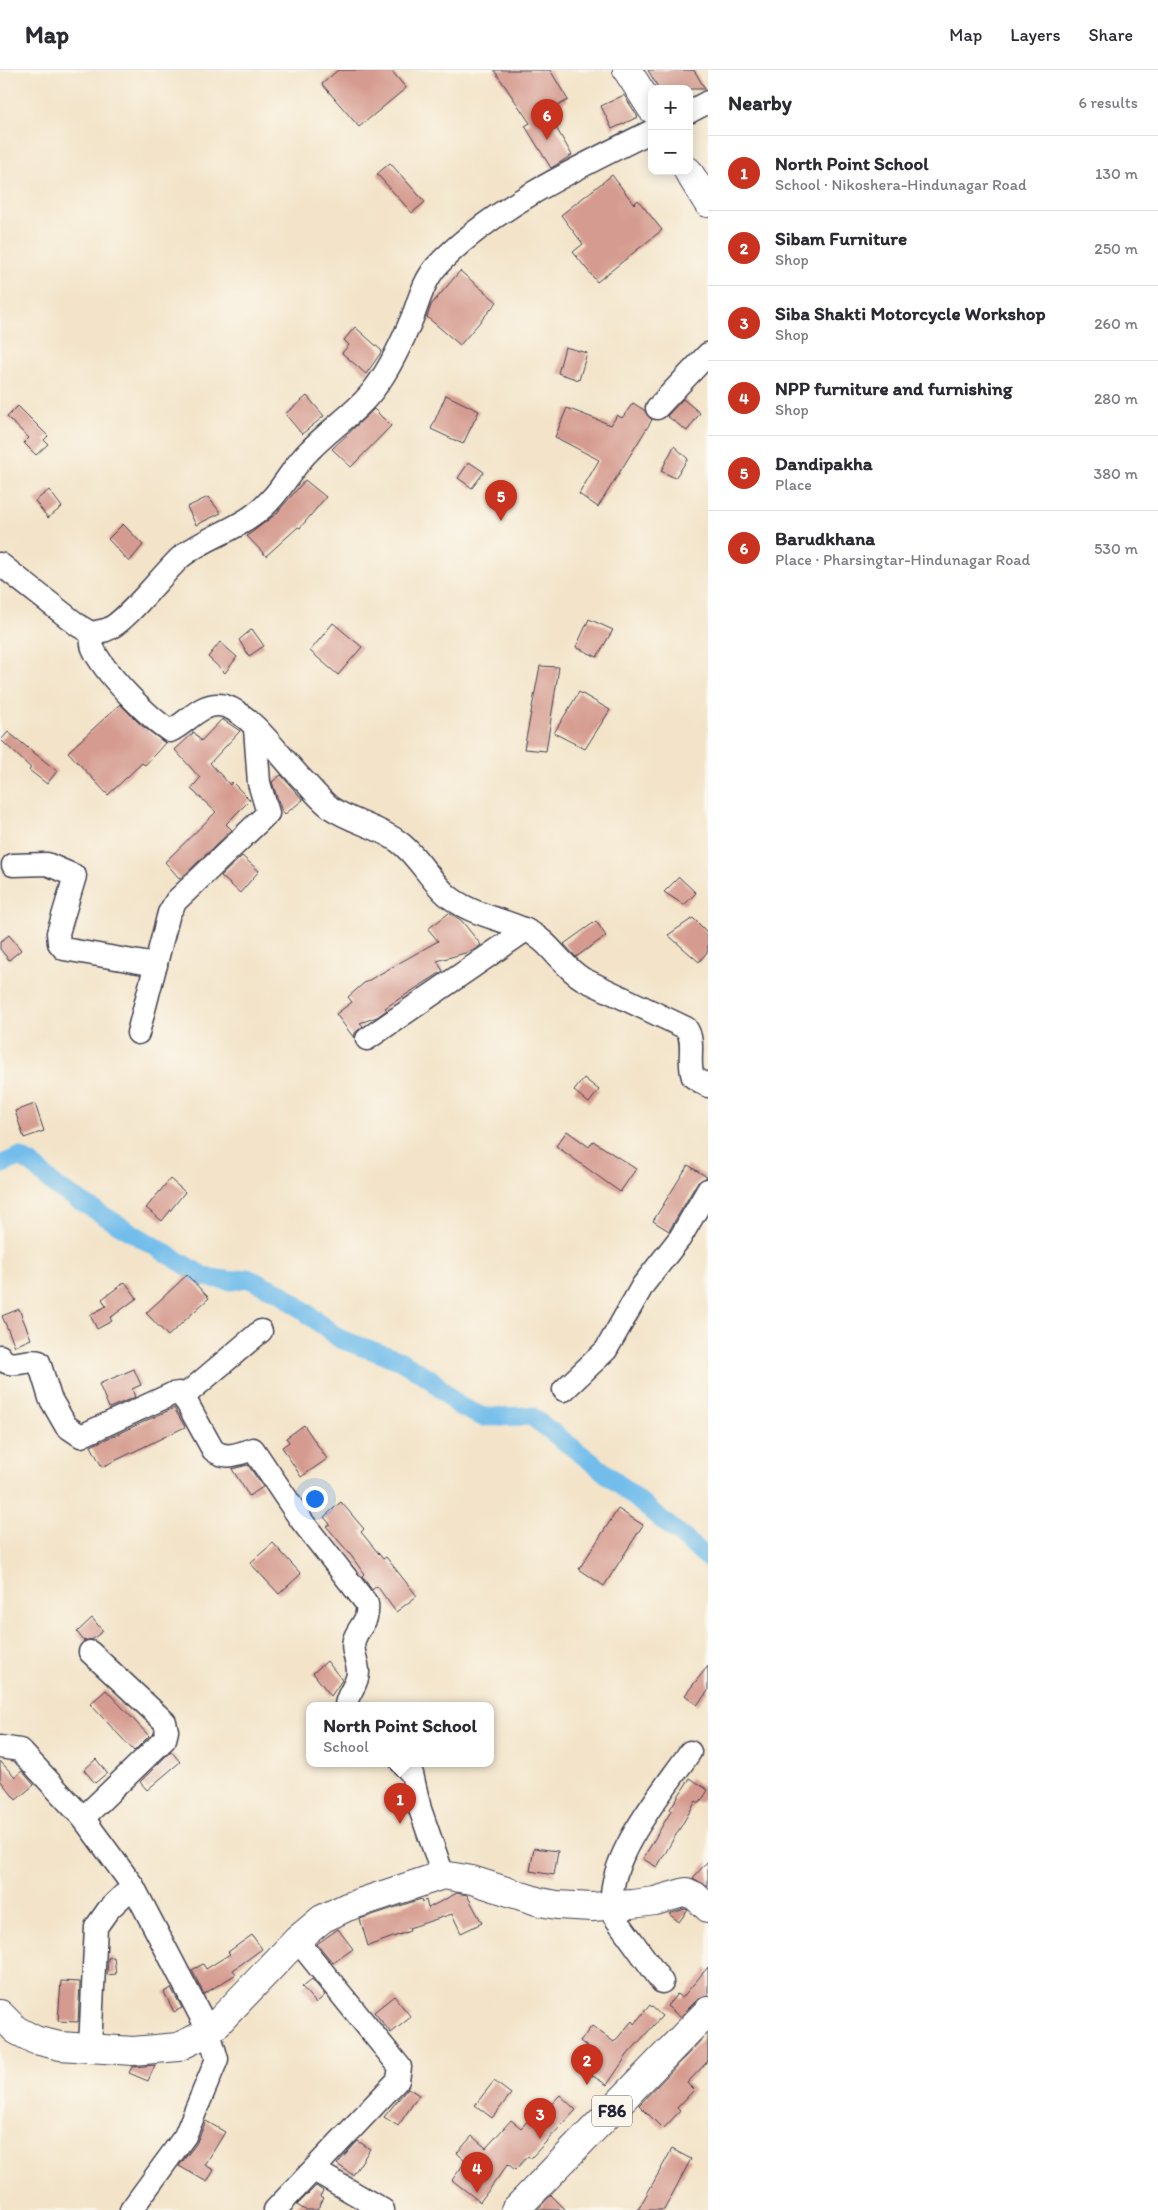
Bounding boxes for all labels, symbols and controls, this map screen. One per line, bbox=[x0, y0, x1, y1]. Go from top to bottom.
text: Map bbox=[25, 20, 69, 49]
text: Map bbox=[949, 24, 982, 46]
text: Layers bbox=[1010, 24, 1060, 46]
text: Share bbox=[1088, 24, 1133, 46]
map controls bbox=[648, 85, 693, 175]
button: + bbox=[648, 85, 693, 130]
text: Nearby bbox=[728, 90, 792, 115]
text: 6 results bbox=[1078, 93, 1138, 112]
pin: 6 bbox=[531, 99, 563, 140]
button: − bbox=[648, 130, 693, 175]
text: North Point School bbox=[775, 152, 929, 175]
text: 1 bbox=[740, 164, 748, 183]
text: 130 m bbox=[1095, 164, 1138, 183]
text: School · Nikoshera-Hindunagar Road bbox=[775, 175, 1027, 194]
text: Sibam Furniture bbox=[775, 227, 907, 250]
text: 2 bbox=[740, 239, 748, 258]
text: 250 m bbox=[1094, 239, 1138, 258]
text: Shop bbox=[775, 250, 809, 269]
text: Siba Shakti Motorcycle Workshop bbox=[775, 302, 1046, 325]
text: 3 bbox=[740, 314, 748, 333]
text: 260 m bbox=[1094, 314, 1138, 333]
text: Shop bbox=[775, 325, 809, 344]
text: NPP furniture and furnishing bbox=[775, 377, 1012, 400]
text: 4 bbox=[739, 389, 749, 408]
text: 280 m bbox=[1094, 389, 1138, 408]
text: Shop bbox=[775, 400, 809, 419]
text: Dandipakha bbox=[775, 452, 873, 475]
text: 5 bbox=[740, 464, 748, 483]
text: 380 m bbox=[1094, 464, 1138, 483]
text: Place bbox=[775, 475, 812, 494]
pin: 5 bbox=[485, 480, 517, 521]
text: Barudkhana bbox=[775, 527, 875, 550]
text: 6 bbox=[740, 539, 748, 558]
text: 530 m bbox=[1094, 539, 1138, 558]
text: Place · Pharsingtar-Hindunagar Road bbox=[775, 550, 1030, 569]
your location bbox=[302, 1486, 328, 1512]
popup bbox=[306, 1702, 494, 1767]
text: North Point School bbox=[323, 1714, 477, 1737]
text: School bbox=[323, 1737, 369, 1756]
pin: 1 bbox=[384, 1783, 416, 1824]
pin: 2 bbox=[571, 2044, 603, 2085]
road number: F86 bbox=[592, 2095, 632, 2126]
pin: 3 bbox=[524, 2098, 556, 2139]
pin: 4 bbox=[461, 2152, 493, 2193]

